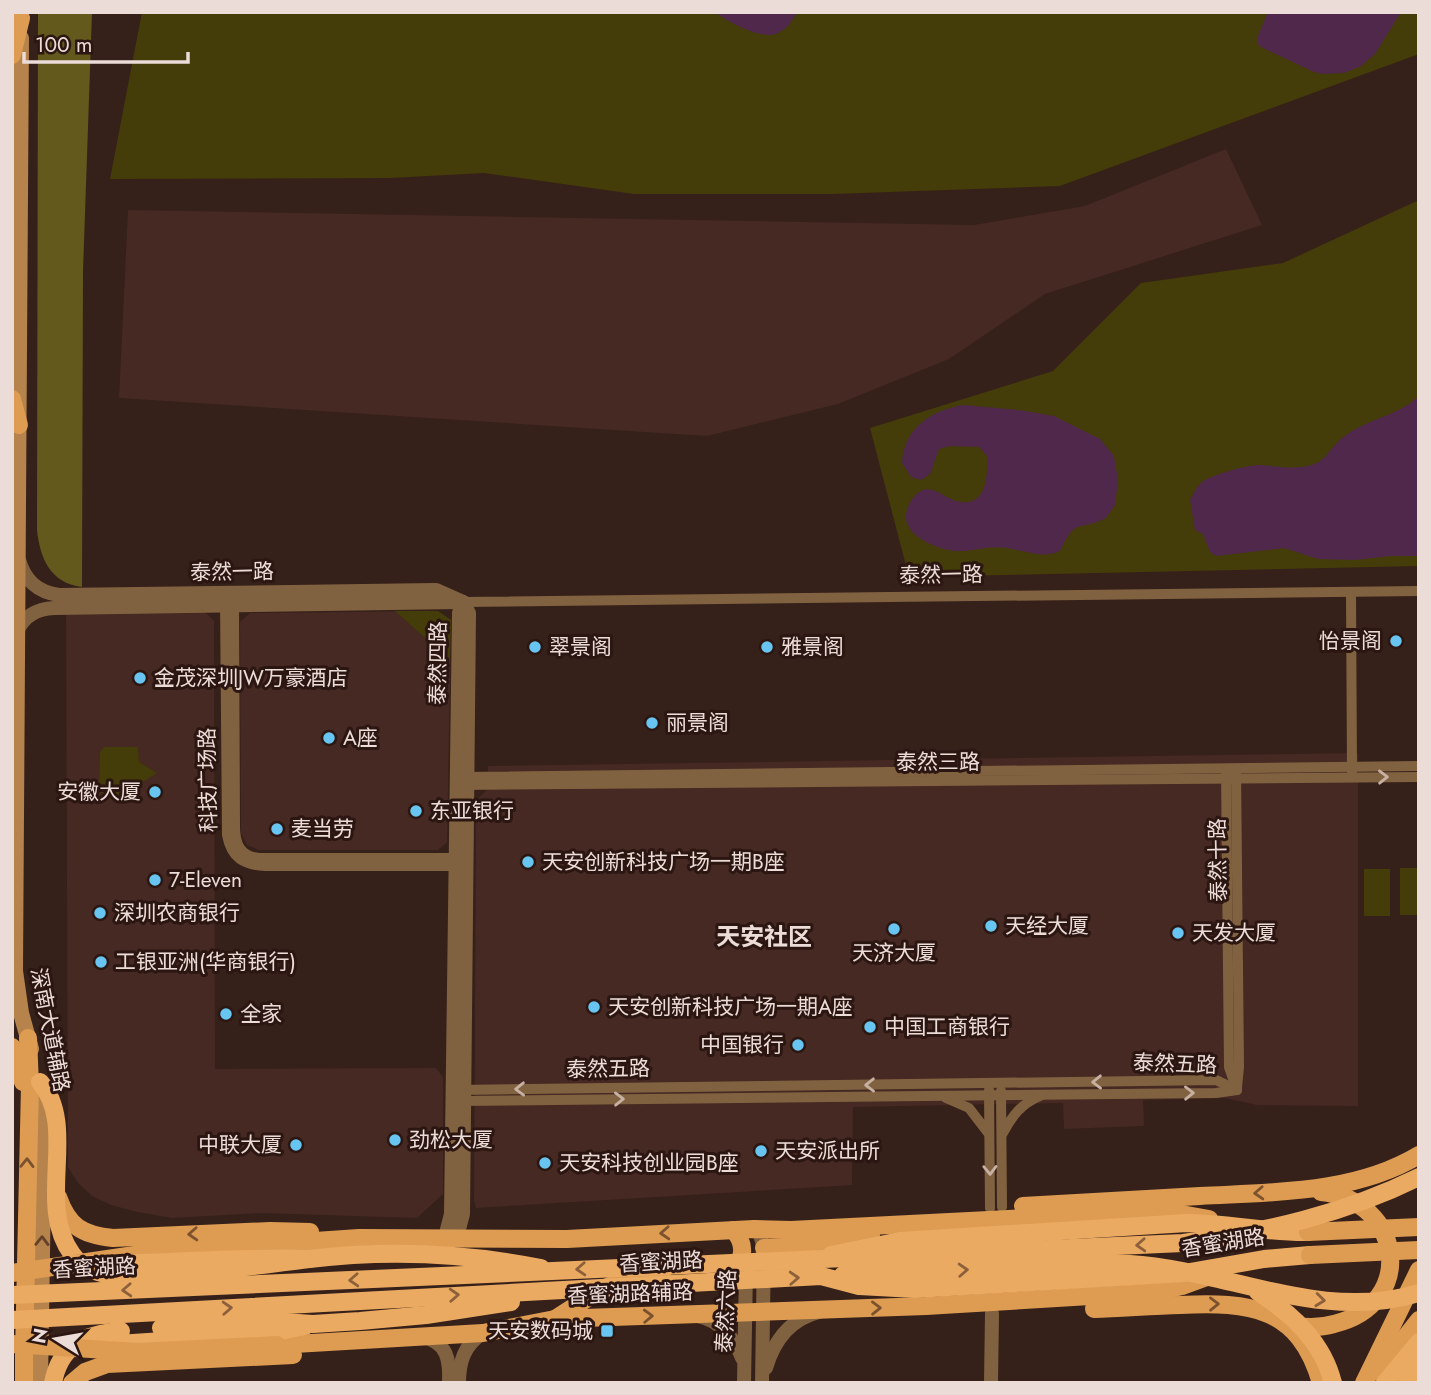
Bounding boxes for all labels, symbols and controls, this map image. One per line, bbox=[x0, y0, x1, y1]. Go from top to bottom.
scale bar bbox=[24, 21, 189, 65]
text: 100 m bbox=[35, 30, 92, 60]
street label: 泰然一路 bbox=[190, 556, 274, 588]
street label: 泰然一路 bbox=[899, 559, 983, 591]
street label: 泰然四路 bbox=[422, 621, 454, 705]
place label: 怡景阁 bbox=[1319, 626, 1382, 656]
place label: 翠景阁 bbox=[549, 632, 612, 662]
place label: 雅景阁 bbox=[781, 632, 844, 662]
marker: 怡景阁 bbox=[1388, 633, 1404, 649]
marker: 翠景阁 bbox=[527, 639, 543, 655]
marker: 雅景阁 bbox=[759, 639, 775, 655]
place label: 金茂深圳JW万豪酒店 bbox=[154, 663, 348, 693]
marker: 金茂深圳JW万豪酒店 bbox=[132, 670, 148, 686]
place label: 丽景阁 bbox=[666, 708, 729, 738]
marker: 丽景阁 bbox=[644, 715, 660, 731]
place label: A座 bbox=[343, 723, 378, 753]
street label: 科技广场路 bbox=[192, 727, 224, 833]
marker: A座 bbox=[321, 730, 337, 746]
street label: 泰然三路 bbox=[896, 747, 980, 777]
one-way arrow bbox=[1378, 769, 1389, 785]
place label: 安徽大厦 bbox=[57, 777, 141, 807]
marker: 安徽大厦 bbox=[147, 784, 163, 800]
place label: 东亚银行 bbox=[430, 796, 514, 826]
marker: 东亚银行 bbox=[408, 803, 424, 819]
place label: 麦当劳 bbox=[291, 814, 354, 844]
street label: 泰然十路 bbox=[1202, 818, 1234, 902]
marker: 麦当劳 bbox=[269, 821, 285, 837]
place label: 天安创新科技广场一期B座 bbox=[542, 847, 785, 877]
marker: 天安创新科技广场一期B座 bbox=[520, 854, 536, 870]
place label: 7-Eleven bbox=[169, 865, 242, 895]
marker: 7-Eleven bbox=[147, 872, 163, 888]
place label: 深圳农商银行 bbox=[114, 898, 240, 928]
marker: 深圳农商银行 bbox=[92, 905, 108, 921]
place label: 天经大厦 bbox=[1005, 911, 1089, 941]
marker: 天经大厦 bbox=[983, 918, 999, 934]
place label: 天发大厦 bbox=[1192, 918, 1276, 948]
district label: 天安社区 bbox=[716, 919, 812, 954]
marker: 天济大厦 bbox=[886, 921, 902, 937]
marker: 天发大厦 bbox=[1170, 925, 1186, 941]
place label: 天济大厦 bbox=[852, 938, 936, 968]
place label: 工银亚洲(华商银行) bbox=[115, 947, 296, 977]
marker: 工银亚洲(华商银行) bbox=[93, 954, 109, 970]
street label: 深南大道辅路 bbox=[23, 965, 77, 1095]
place label: 天安创新科技广场一期A座 bbox=[608, 992, 853, 1022]
place label: 全家 bbox=[240, 999, 282, 1029]
marker: 天安创新科技广场一期A座 bbox=[586, 999, 602, 1015]
marker: 全家 bbox=[218, 1006, 234, 1022]
place label: 中国工商银行 bbox=[884, 1012, 1010, 1042]
marker: 中国工商银行 bbox=[862, 1019, 878, 1035]
place label: 中国银行 bbox=[700, 1030, 784, 1060]
marker: 中国银行 bbox=[790, 1037, 806, 1053]
street label: 泰然五路 bbox=[1133, 1048, 1217, 1080]
street label: 泰然五路 bbox=[566, 1053, 650, 1085]
one-way arrow bbox=[1091, 1074, 1102, 1090]
one-way arrow bbox=[864, 1077, 874, 1093]
one-way arrow bbox=[514, 1081, 524, 1097]
one-way arrow bbox=[1185, 1085, 1195, 1101]
one-way arrow bbox=[614, 1091, 625, 1107]
place label: 劲松大厦 bbox=[409, 1125, 493, 1155]
place label: 中联大厦 bbox=[198, 1130, 282, 1160]
marker: 劲松大厦 bbox=[387, 1132, 403, 1148]
place label: 天安派出所 bbox=[775, 1136, 880, 1166]
marker: 中联大厦 bbox=[288, 1137, 304, 1153]
marker: 天安派出所 bbox=[753, 1143, 769, 1159]
place label: 天安科技创业园B座 bbox=[559, 1148, 739, 1178]
marker: 天安科技创业园B座 bbox=[537, 1155, 553, 1171]
one-way arrow bbox=[20, 1158, 35, 1169]
one-way arrow bbox=[982, 1165, 998, 1176]
one-way arrow bbox=[1253, 1185, 1264, 1200]
street label: 香蜜湖路 bbox=[1179, 1222, 1267, 1264]
one-way arrow bbox=[659, 1226, 670, 1241]
one-way arrow bbox=[188, 1227, 199, 1242]
one-way arrow bbox=[35, 1235, 50, 1246]
one-way arrow bbox=[1135, 1238, 1146, 1253]
street label: 香蜜湖路 bbox=[618, 1245, 704, 1279]
street label: 香蜜湖路 bbox=[51, 1251, 137, 1285]
one-way arrow bbox=[576, 1262, 587, 1277]
one-way arrow bbox=[958, 1262, 969, 1277]
street label: 泰然六路 bbox=[709, 1268, 743, 1354]
one-way arrow bbox=[789, 1270, 800, 1285]
one-way arrow bbox=[348, 1272, 359, 1287]
street label: 香蜜湖路辅路 bbox=[567, 1277, 693, 1311]
one-way arrow bbox=[121, 1282, 132, 1297]
one-way arrow bbox=[449, 1288, 460, 1303]
one-way arrow bbox=[1315, 1292, 1326, 1307]
one-way arrow bbox=[1209, 1296, 1220, 1312]
one-way arrow bbox=[870, 1300, 881, 1315]
one-way arrow bbox=[222, 1301, 233, 1316]
north arrow bbox=[21, 1304, 91, 1374]
one-way arrow bbox=[643, 1308, 654, 1323]
place label: 天安数码城 bbox=[488, 1316, 593, 1346]
marker: 天安数码城 bbox=[599, 1323, 615, 1339]
text: N bbox=[25, 1326, 54, 1346]

